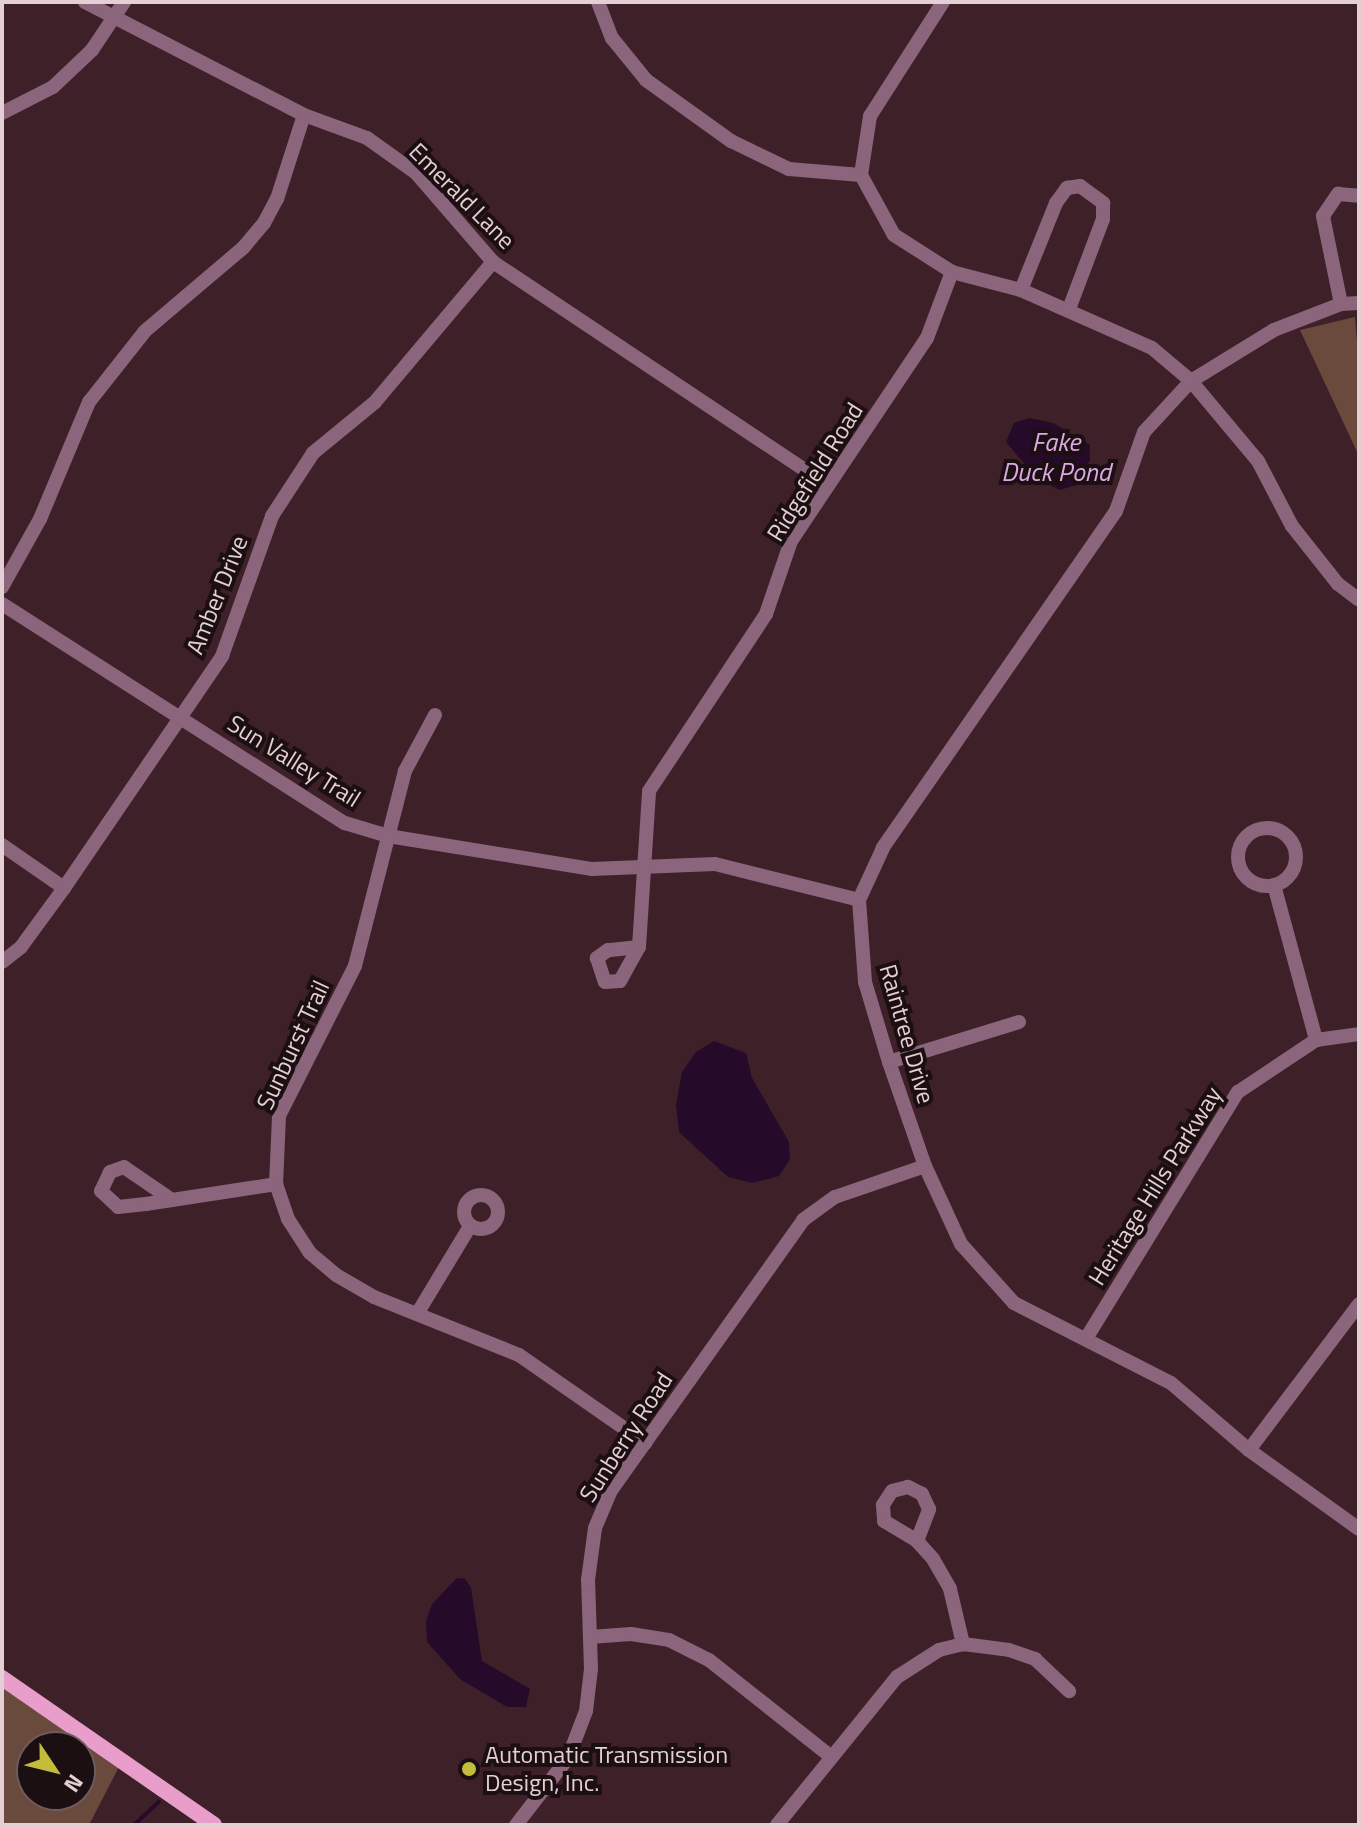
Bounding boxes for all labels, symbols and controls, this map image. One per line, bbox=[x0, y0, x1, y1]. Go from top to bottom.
street label: Emerald Lane bbox=[403, 137, 521, 255]
street label: Ridgefield Road bbox=[761, 397, 869, 547]
water label: Fake Duck Pond bbox=[1001, 426, 1111, 488]
street label: Amber Drive bbox=[180, 532, 254, 658]
street label: Sun Valley Trail bbox=[222, 709, 366, 813]
street label: Raintree Drive bbox=[873, 961, 941, 1107]
street label: Sunburst Trail bbox=[251, 976, 335, 1114]
street label: Heritage Hills Parkway bbox=[1082, 1081, 1228, 1291]
street label: Sunberry Road bbox=[573, 1367, 679, 1507]
north arrow bbox=[16, 1731, 96, 1811]
place label: Automatic Transmission Design, Inc. bbox=[485, 1741, 728, 1797]
marker: Automatic Transmission Design, Inc. bbox=[460, 1760, 478, 1778]
text: N bbox=[56, 1768, 92, 1800]

